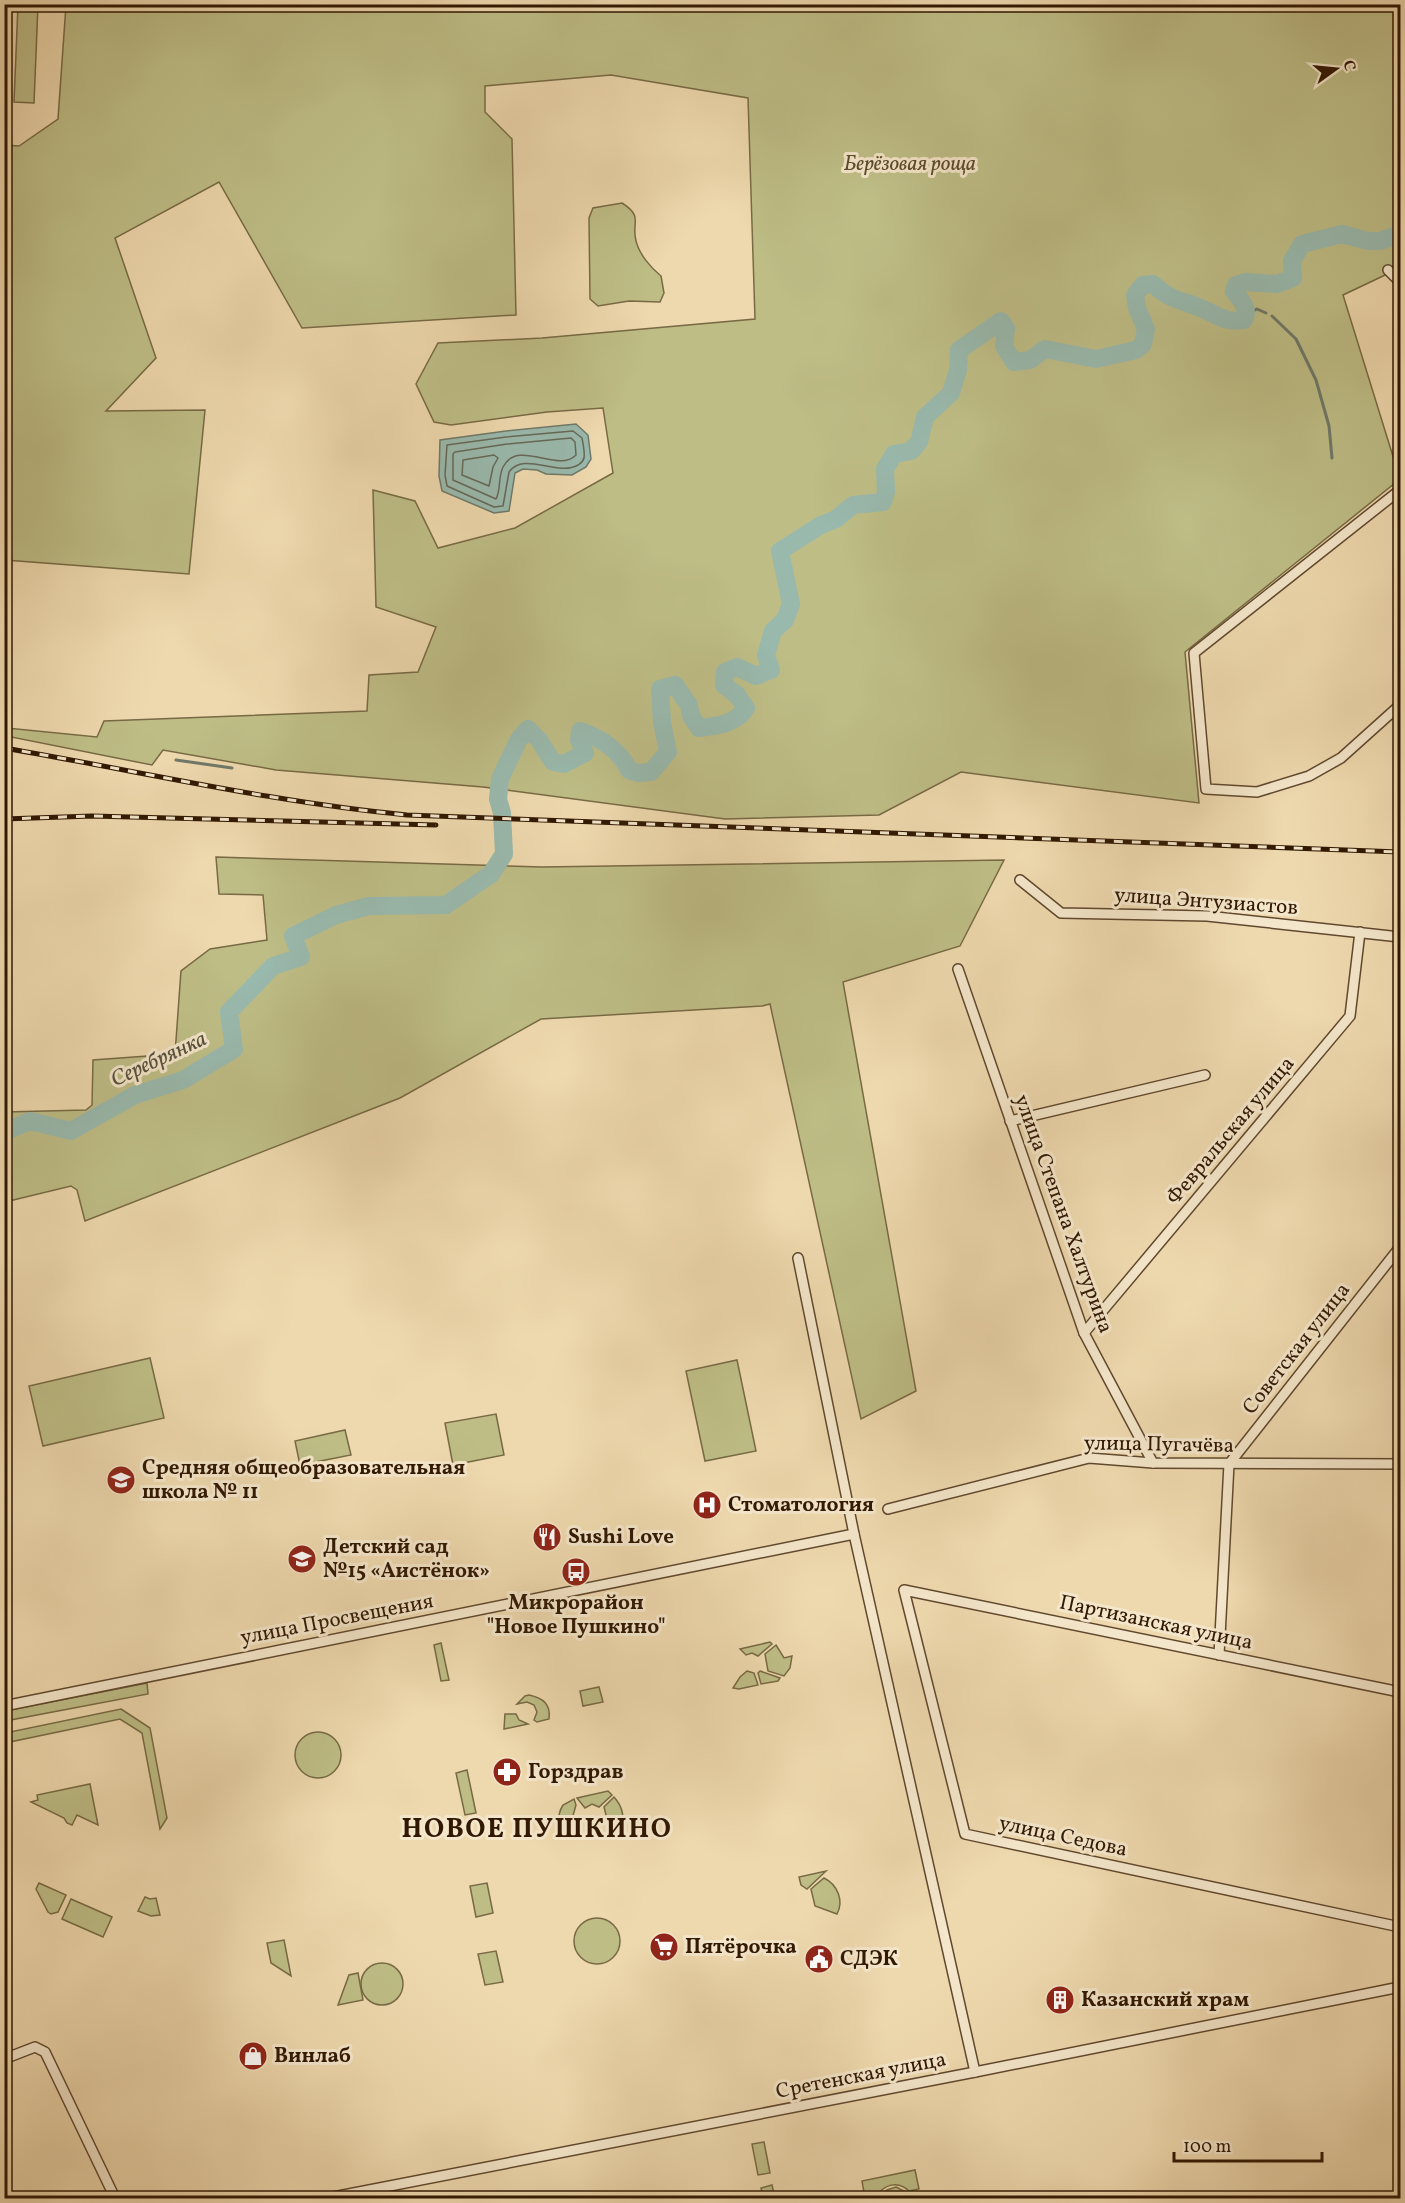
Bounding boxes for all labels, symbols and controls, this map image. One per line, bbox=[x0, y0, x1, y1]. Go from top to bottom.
north arrow bbox=[1306, 39, 1366, 99]
text: С bbox=[1337, 58, 1361, 73]
park label: Берёзовая роща bbox=[844, 150, 976, 179]
street label: улица Энтузиастов bbox=[1113, 881, 1299, 923]
water label: Серебрянка bbox=[106, 1024, 212, 1096]
street label: Февральская улица bbox=[1160, 1051, 1302, 1211]
street label: улица Степана Халтурина bbox=[1006, 1091, 1120, 1337]
street label: Советская улица bbox=[1236, 1277, 1358, 1421]
street label: улица Пугачёва bbox=[1084, 1429, 1234, 1461]
place label: Средняя общеобразовательная школа № 11 bbox=[142, 1454, 465, 1507]
school or university icon: Средняя общеобразовательная школа № 11 bbox=[105, 1464, 137, 1496]
hospital icon: Стоматология bbox=[691, 1489, 723, 1521]
place label: Стоматология bbox=[728, 1491, 874, 1520]
restaurant icon: Sushi Love bbox=[531, 1521, 563, 1553]
place label: Sushi Love bbox=[568, 1523, 674, 1552]
place label: Детский сад №15 «Аистёнок» bbox=[323, 1533, 490, 1586]
school or university icon: Детский сад №15 «Аистёнок» bbox=[286, 1543, 318, 1575]
bus stop icon: Микрорайон "Новое Пушкино" bbox=[560, 1556, 592, 1588]
street label: улица Просвещения bbox=[238, 1587, 436, 1653]
street label: Партизанская улица bbox=[1057, 1588, 1255, 1658]
place label: Микрорайон "Новое Пушкино" bbox=[486, 1589, 666, 1642]
pharmacy icon: Горздрав bbox=[491, 1756, 523, 1788]
place label: Горздрав bbox=[528, 1758, 624, 1787]
street label: улица Седова bbox=[996, 1809, 1130, 1865]
district label: НОВОЕ ПУШКИНО bbox=[402, 1811, 672, 1849]
supermarket icon: Пятёрочка bbox=[648, 1931, 680, 1963]
place label: Пятёрочка bbox=[685, 1933, 797, 1962]
public building icon: СДЭК bbox=[803, 1943, 835, 1975]
place label: СДЭК bbox=[840, 1945, 898, 1974]
building icon: Казанский храм bbox=[1044, 1984, 1076, 2016]
place label: Казанский храм bbox=[1081, 1986, 1249, 2015]
shop icon: Винлаб bbox=[237, 2040, 269, 2072]
place label: Винлаб bbox=[274, 2042, 351, 2071]
street label: Сретенская улица bbox=[773, 2045, 949, 2107]
scale bar bbox=[1174, 2125, 1322, 2163]
text: 100 m bbox=[1183, 2135, 1232, 2160]

